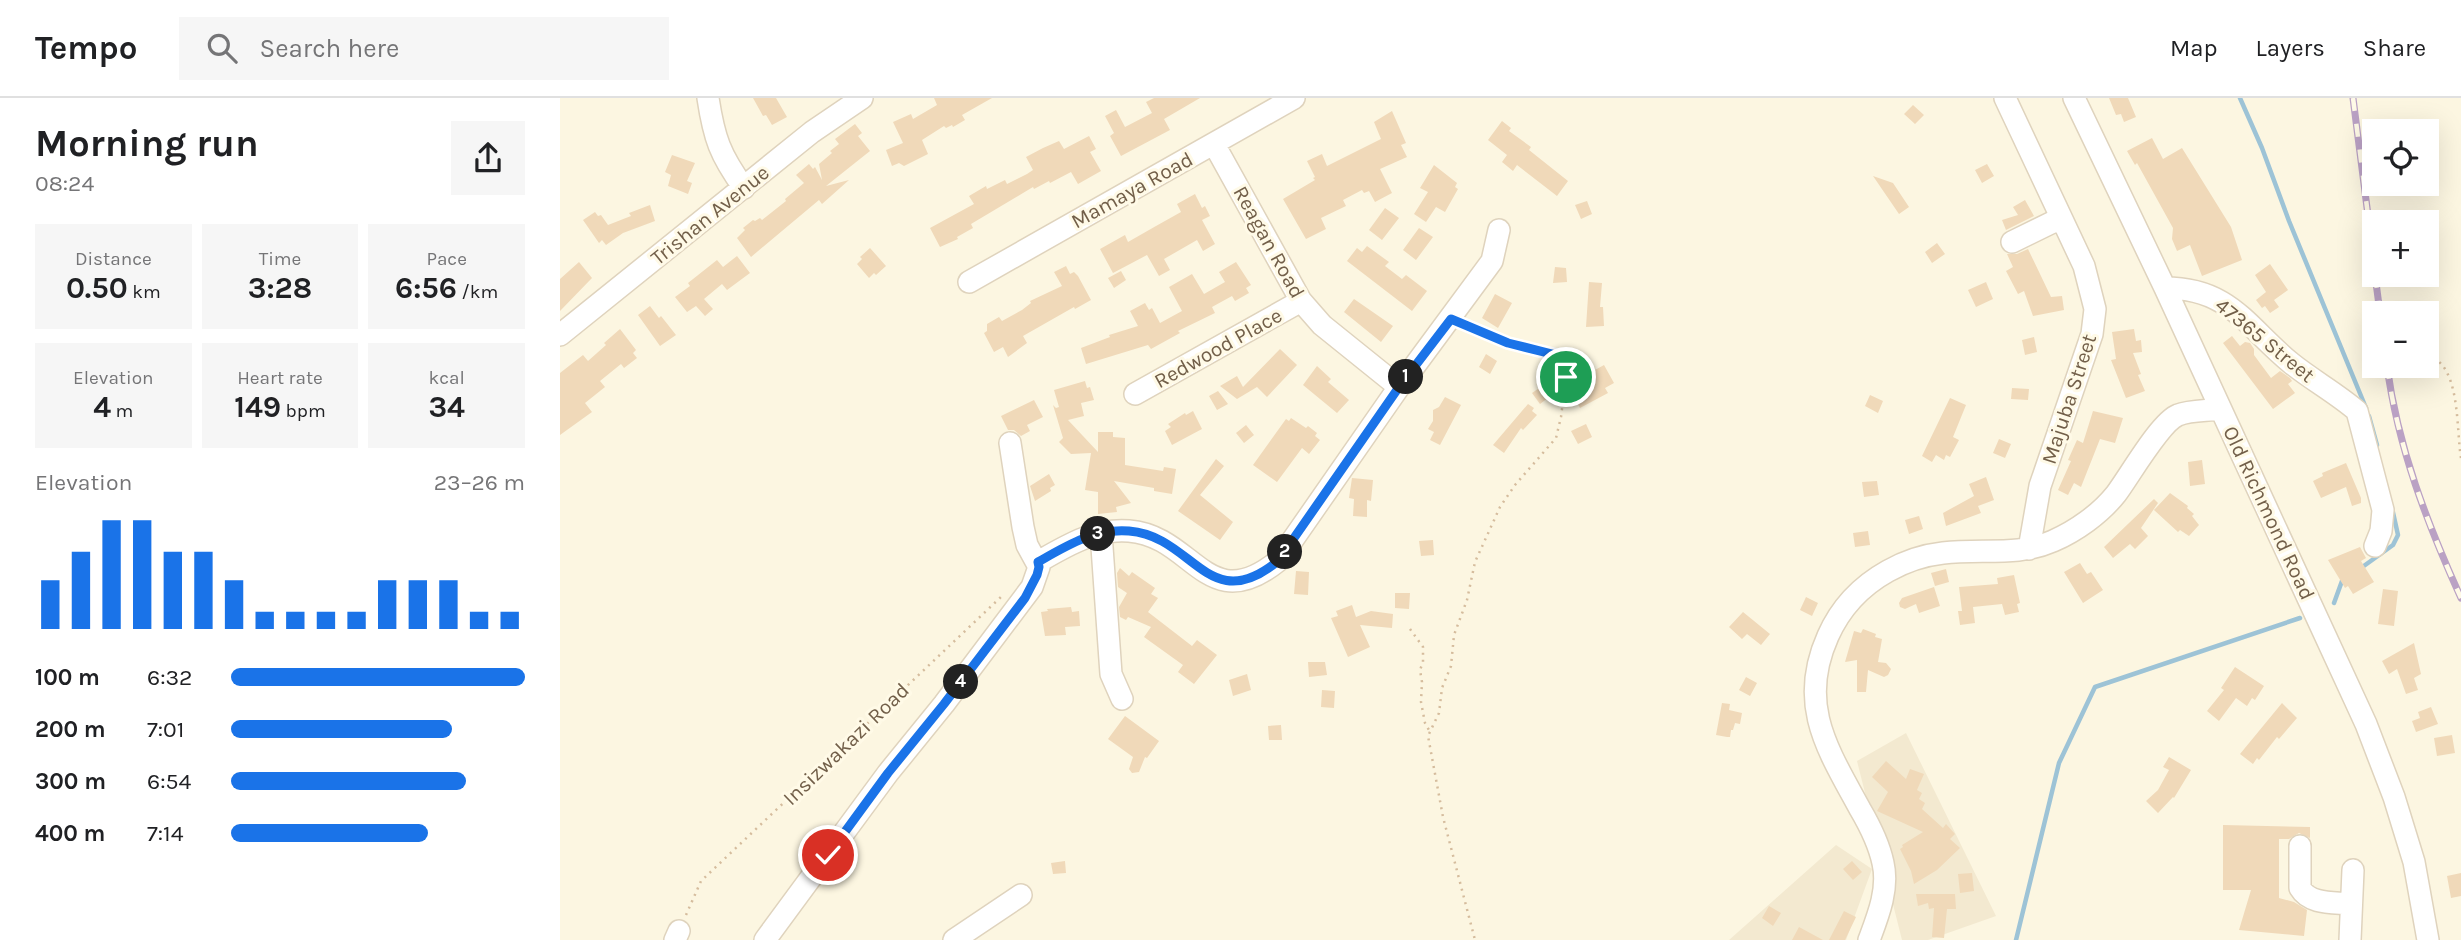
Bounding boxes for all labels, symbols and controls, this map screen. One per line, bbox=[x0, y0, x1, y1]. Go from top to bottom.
search box bbox=[179, 17, 669, 80]
text: Tempo bbox=[35, 29, 137, 67]
icon: search bbox=[203, 29, 241, 67]
text: Search here bbox=[259, 33, 399, 64]
text: Map bbox=[2170, 34, 2218, 62]
text: Layers bbox=[2256, 34, 2325, 62]
text: Share bbox=[2363, 34, 2426, 62]
map controls bbox=[2362, 119, 2439, 378]
button: locate bbox=[2362, 119, 2439, 196]
text: Morning run bbox=[35, 121, 259, 166]
button: share bbox=[451, 121, 525, 195]
street label: Mamaya Road bbox=[1067, 147, 1197, 233]
street label: Trishan Avenue bbox=[646, 160, 774, 270]
text: 08:24 bbox=[35, 170, 94, 197]
street label: Reagan Road bbox=[1228, 182, 1310, 302]
button: + bbox=[2362, 210, 2439, 287]
text: Distance bbox=[75, 248, 152, 270]
text: Time bbox=[259, 248, 301, 270]
text: Pace bbox=[426, 248, 467, 270]
text: 0.50 bbox=[66, 270, 128, 306]
text: 3:28 bbox=[248, 270, 312, 306]
text: 6:56 bbox=[395, 270, 457, 306]
text: km bbox=[128, 281, 161, 303]
text: /km bbox=[457, 281, 498, 303]
street label: 47365 Street bbox=[2211, 293, 2319, 387]
button: − bbox=[2362, 301, 2439, 378]
street label: Redwood Place bbox=[1150, 303, 1286, 393]
street label: Majuba Street bbox=[2037, 331, 2101, 467]
pin bbox=[1536, 347, 1596, 407]
icon: arrive bbox=[1547, 358, 1585, 396]
pin: 1 bbox=[1388, 360, 1424, 394]
text: 1 bbox=[1402, 365, 1409, 387]
text: Elevation bbox=[73, 367, 154, 389]
text: Heart rate bbox=[237, 367, 323, 389]
text: kcal bbox=[429, 367, 465, 389]
text: 4 bbox=[93, 389, 111, 425]
text: 149 bbox=[234, 389, 281, 425]
text: 34 bbox=[428, 389, 465, 425]
text: m bbox=[111, 400, 133, 422]
text: bpm bbox=[281, 400, 326, 422]
street label: Old Richmond Road bbox=[2218, 422, 2320, 604]
text: Elevation bbox=[35, 469, 132, 496]
text: 23–26 m bbox=[434, 469, 525, 496]
pin: 3 bbox=[1080, 516, 1116, 551]
text: 3 bbox=[1092, 522, 1103, 544]
pin: 2 bbox=[1268, 534, 1302, 570]
text: 2 bbox=[1279, 540, 1290, 562]
text: 100 m bbox=[35, 664, 100, 691]
text: 6:32 bbox=[147, 664, 192, 691]
pin: 4 bbox=[944, 664, 978, 700]
text: 4 bbox=[955, 670, 966, 692]
street label: Insizwakazi Road bbox=[778, 678, 914, 810]
text: 200 m bbox=[35, 716, 106, 743]
text: 7:01 bbox=[147, 716, 184, 743]
text: 300 m bbox=[35, 768, 106, 795]
text: 6:54 bbox=[147, 768, 191, 795]
text: 400 m bbox=[35, 820, 105, 847]
text: 7:14 bbox=[147, 820, 184, 847]
pin bbox=[798, 825, 858, 885]
icon: check bbox=[809, 836, 847, 874]

